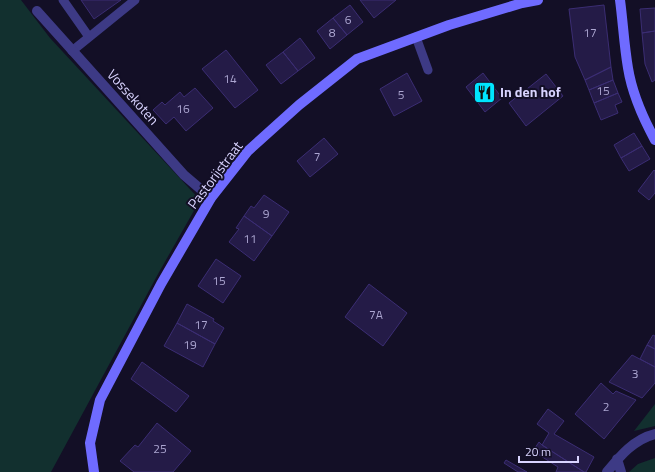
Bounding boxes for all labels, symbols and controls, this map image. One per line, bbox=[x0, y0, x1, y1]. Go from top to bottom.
house number: 6 bbox=[345, 10, 352, 29]
house number: 8 bbox=[329, 23, 336, 42]
house number: 17 bbox=[583, 23, 597, 42]
street label: Vossekoten bbox=[103, 64, 164, 129]
house number: 14 bbox=[223, 69, 237, 88]
restaurant icon: In den hof bbox=[471, 79, 497, 105]
place label: In den hof bbox=[500, 81, 561, 102]
house number: 15 bbox=[596, 81, 610, 100]
house number: 5 bbox=[398, 85, 405, 104]
house number: 16 bbox=[176, 99, 190, 118]
street label: Pastorijstraat bbox=[182, 136, 247, 213]
house number: 7 bbox=[314, 147, 320, 166]
house number: 9 bbox=[263, 204, 270, 223]
house number: 11 bbox=[243, 229, 257, 248]
house number: 15 bbox=[212, 271, 226, 290]
house number: 7A bbox=[369, 305, 383, 324]
house number: 17 bbox=[194, 315, 208, 334]
house number: 19 bbox=[183, 335, 197, 354]
house number: 3 bbox=[632, 364, 638, 383]
house number: 2 bbox=[603, 397, 609, 416]
scale bar bbox=[519, 438, 578, 464]
house number: 25 bbox=[153, 439, 167, 458]
text: 20 m bbox=[525, 442, 551, 461]

